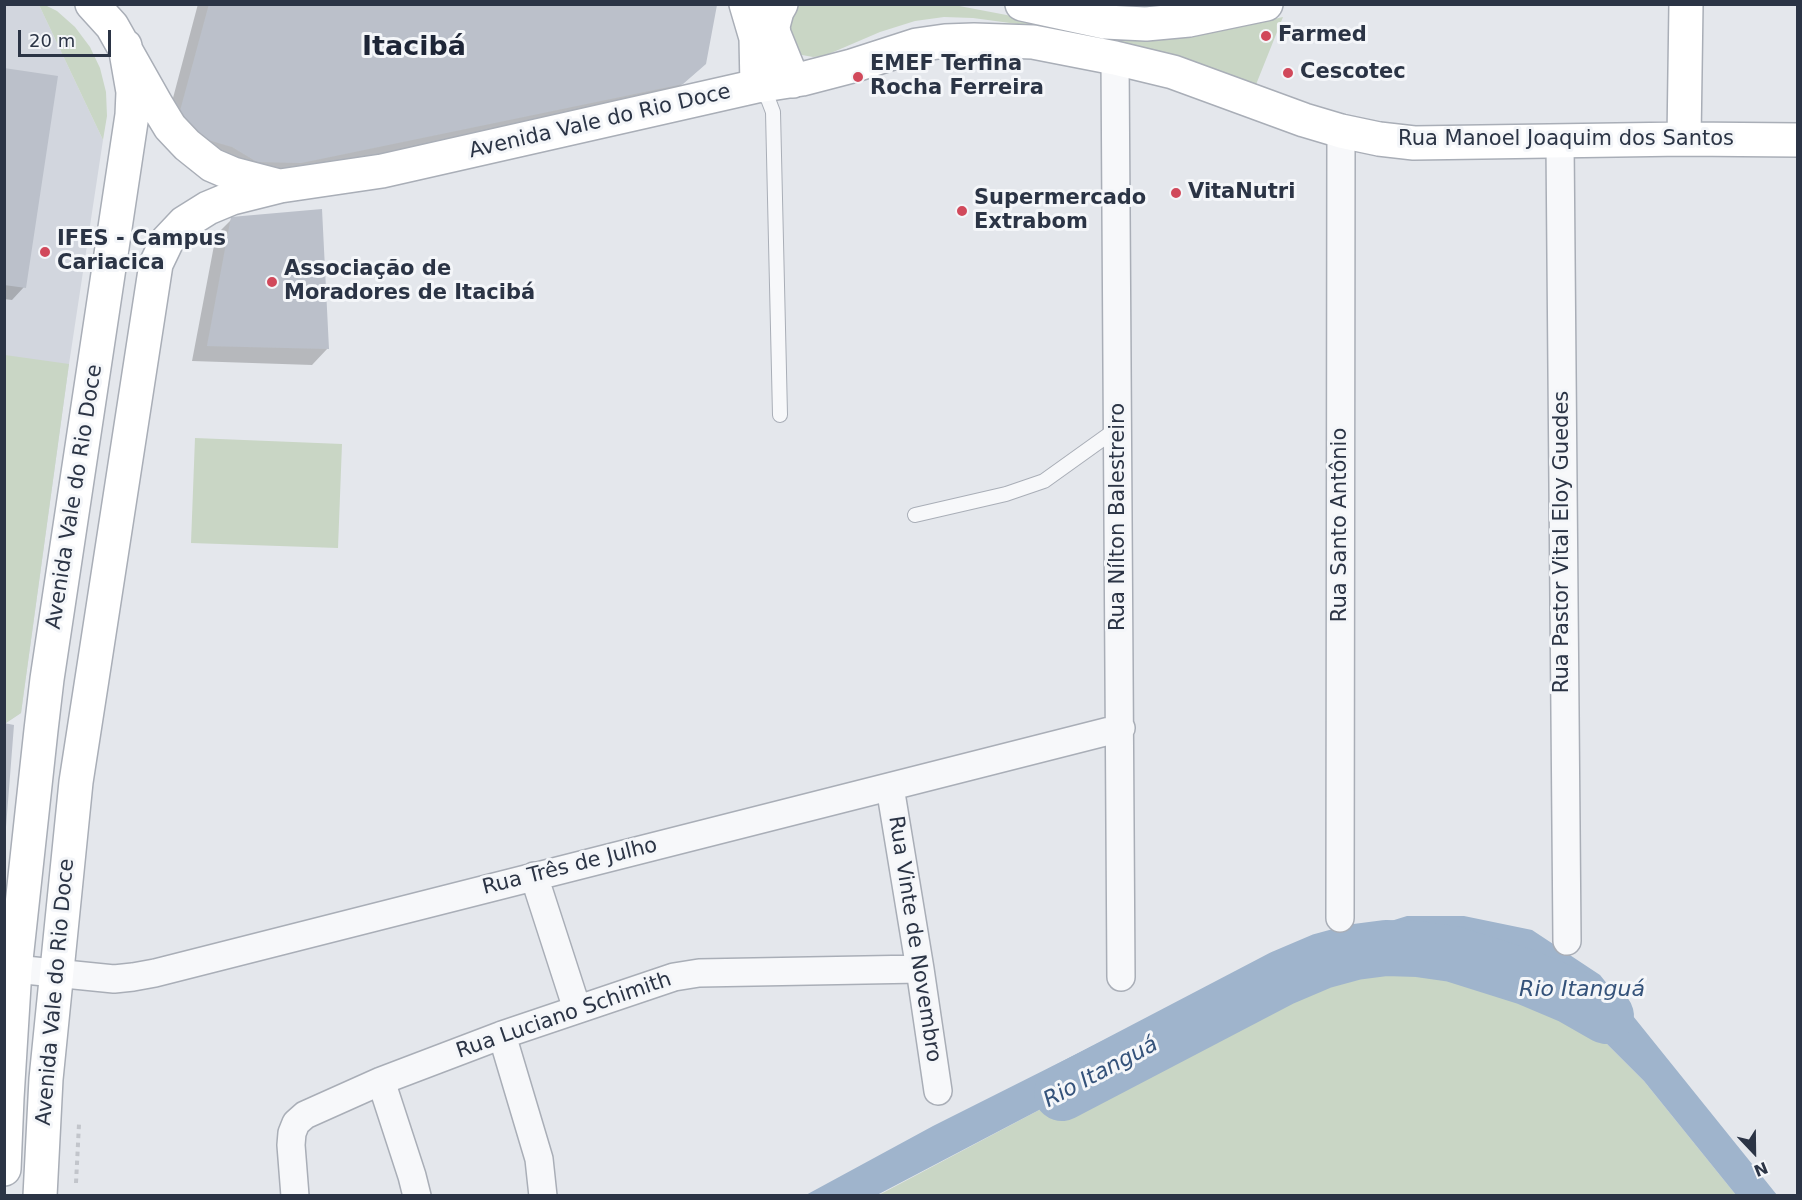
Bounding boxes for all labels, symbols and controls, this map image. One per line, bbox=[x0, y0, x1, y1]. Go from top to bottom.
scale bar bbox=[21, 18, 114, 56]
place label: Farmed bbox=[1278, 23, 1367, 49]
marker: Farmed bbox=[1259, 29, 1273, 43]
text: 20 m bbox=[29, 30, 75, 51]
district label: Itacibá bbox=[362, 32, 466, 64]
place label: EMEF Terfina Rocha Ferreira bbox=[870, 52, 1044, 102]
place label: Cescotec bbox=[1300, 60, 1406, 86]
marker: Cescotec bbox=[1281, 66, 1295, 80]
marker: EMEF Terfina Rocha Ferreira bbox=[851, 70, 865, 84]
street label: Avenida Vale do Rio Doce bbox=[467, 80, 733, 164]
street label: Rua Manoel Joaquim dos Santos bbox=[1398, 127, 1734, 153]
place label: VitaNutri bbox=[1188, 180, 1295, 206]
place label: Supermercado Extrabom bbox=[974, 186, 1146, 236]
marker: VitaNutri bbox=[1169, 186, 1183, 200]
marker: Supermercado Extrabom bbox=[955, 204, 969, 218]
place label: IFES - Campus Cariacica bbox=[57, 227, 226, 277]
marker: IFES - Campus Cariacica bbox=[38, 245, 52, 259]
place label: Associação de Moradores de Itacibá bbox=[284, 257, 535, 307]
marker: Associação de Moradores de Itacibá bbox=[265, 275, 279, 289]
street label: Avenida Vale do Rio Doce bbox=[42, 363, 108, 631]
street label: Rua Pastor Vital Eloy Guedes bbox=[1550, 391, 1576, 693]
street label: Rua Nílton Balestreiro bbox=[1106, 403, 1132, 631]
street label: Rua Santo Antônio bbox=[1328, 428, 1354, 622]
street label: Rua Vinte de Novembro bbox=[882, 814, 946, 1064]
street label: Rua Três de Julho bbox=[480, 833, 660, 901]
street label: Avenida Vale do Rio Doce bbox=[32, 858, 80, 1126]
street label: Rua Luciano Schimith bbox=[453, 967, 675, 1065]
water label: Rio Itanguá bbox=[1519, 977, 1645, 1003]
water label: Rio Itanguá bbox=[1039, 1032, 1163, 1114]
north arrow bbox=[1724, 1122, 1784, 1182]
text: N bbox=[1751, 1158, 1771, 1180]

